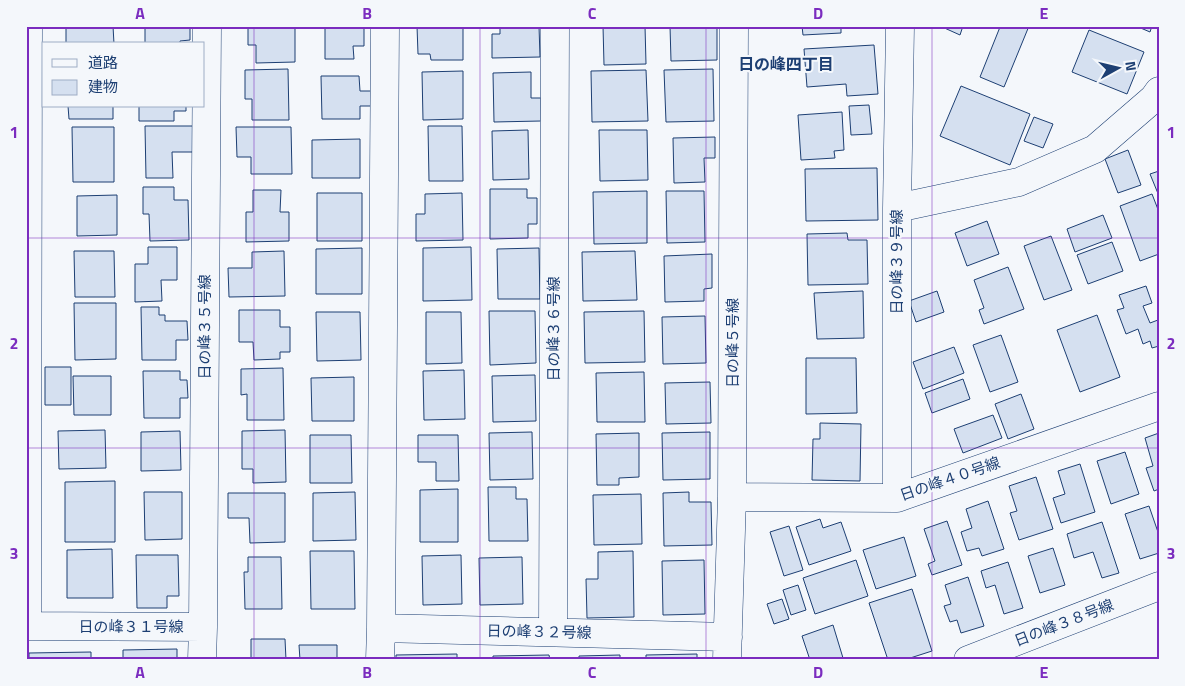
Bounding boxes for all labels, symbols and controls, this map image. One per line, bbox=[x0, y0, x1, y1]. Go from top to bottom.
text: A bbox=[135, 1, 145, 25]
text: B bbox=[362, 1, 372, 25]
text: C bbox=[588, 1, 597, 25]
text: D bbox=[813, 1, 823, 25]
text: E bbox=[1040, 1, 1049, 25]
legend bbox=[42, 42, 205, 108]
north arrow bbox=[1092, 42, 1142, 92]
text: 道路 bbox=[88, 51, 118, 74]
district label: 日の峰四丁目 bbox=[738, 52, 834, 76]
text: N bbox=[1120, 60, 1142, 72]
text: 建物 bbox=[88, 75, 118, 98]
text: 1 bbox=[10, 120, 18, 144]
text: 1 bbox=[1167, 120, 1175, 144]
street label: 日の峰３９号線 bbox=[885, 209, 908, 315]
street label: 日の峰３５号線 bbox=[193, 274, 216, 380]
street label: 日の峰３６号線 bbox=[542, 276, 565, 382]
street label: 日の峰５号線 bbox=[721, 298, 744, 388]
text: 2 bbox=[10, 331, 18, 355]
text: 2 bbox=[1167, 331, 1175, 355]
street label: 日の峰４０号線 bbox=[896, 451, 1003, 506]
text: 3 bbox=[10, 541, 18, 565]
text: 3 bbox=[1167, 541, 1175, 565]
street label: 日の峰３８号線 bbox=[1011, 593, 1117, 652]
street label: 日の峰３１号線 bbox=[78, 615, 184, 638]
street label: 日の峰３２号線 bbox=[486, 619, 592, 644]
text: A bbox=[135, 660, 145, 684]
text: B bbox=[362, 660, 372, 684]
text: C bbox=[588, 660, 597, 684]
text: D bbox=[813, 660, 823, 684]
text: E bbox=[1040, 660, 1049, 684]

